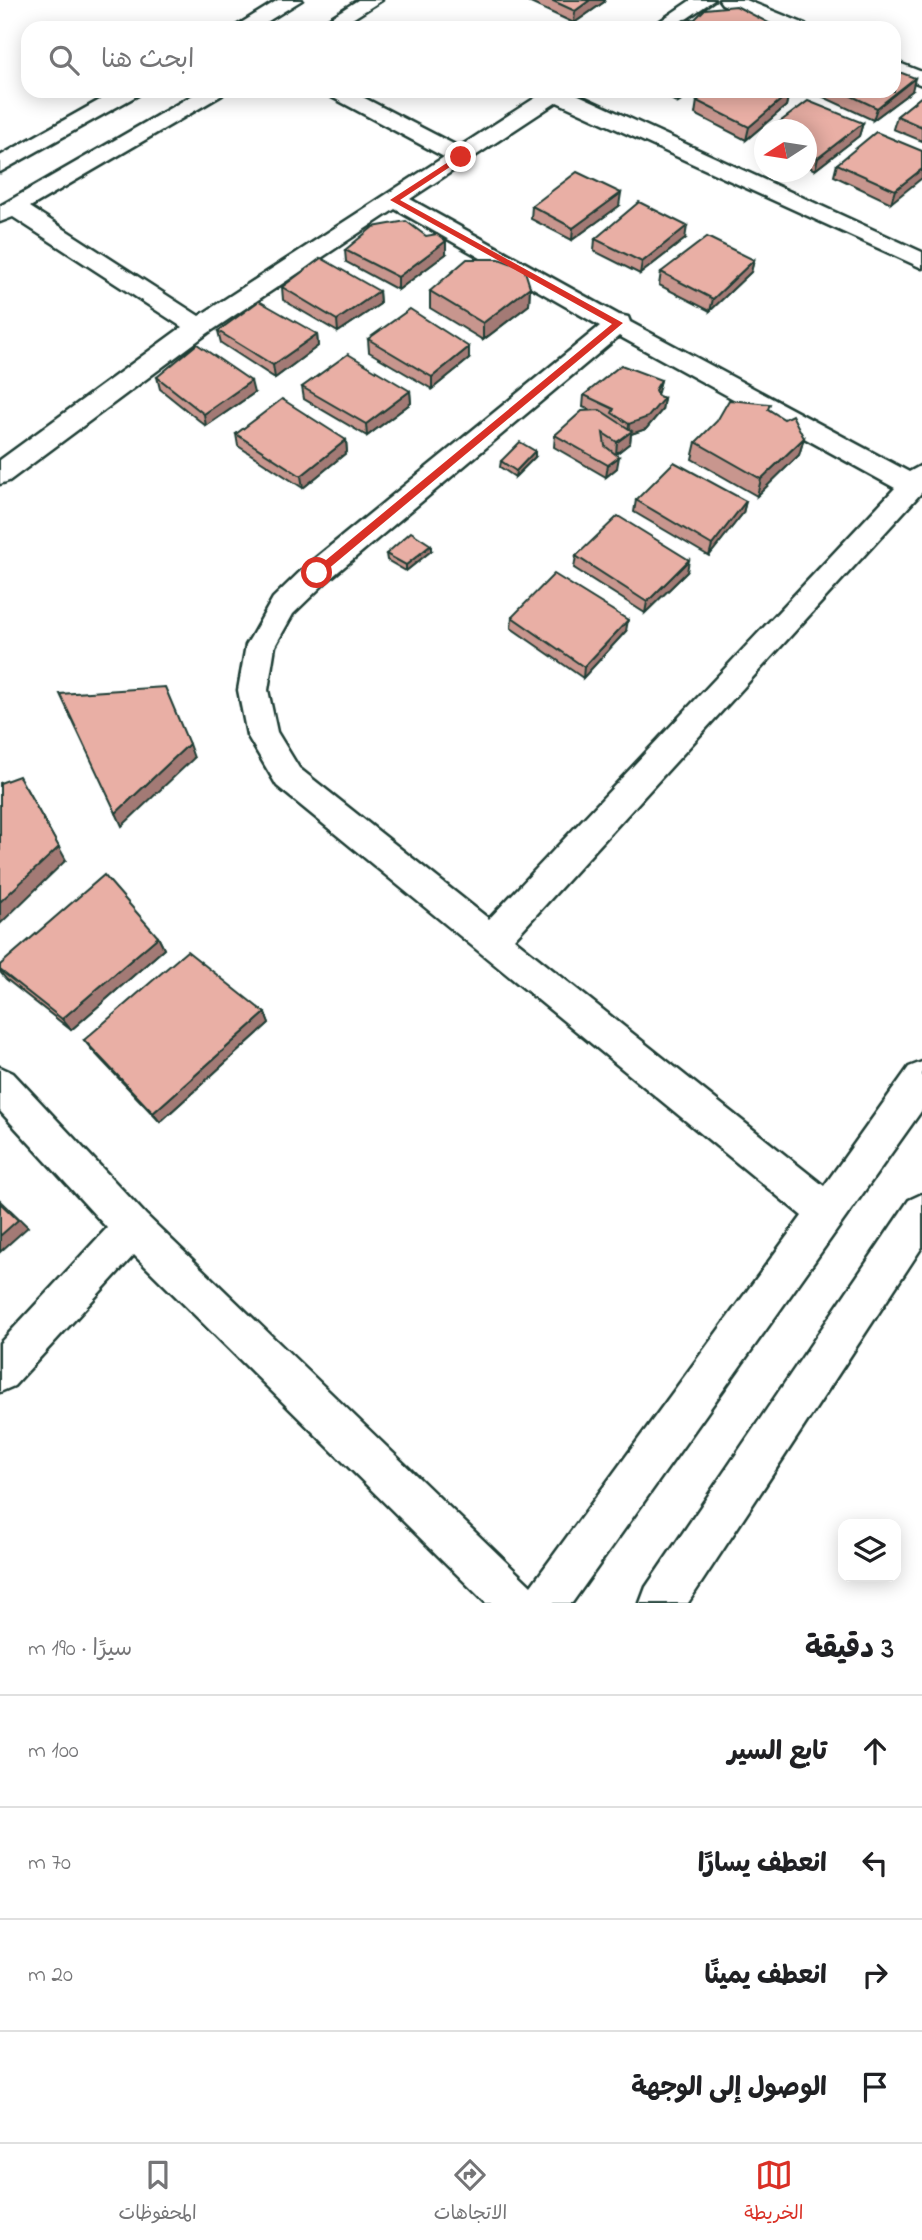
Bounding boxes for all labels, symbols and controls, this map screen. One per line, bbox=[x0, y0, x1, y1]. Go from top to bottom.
search box bbox=[21, 21, 901, 98]
icon: search bbox=[45, 41, 83, 79]
text: ابحث هنا bbox=[101, 42, 194, 80]
north arrow bbox=[754, 119, 817, 182]
route end bbox=[445, 141, 476, 172]
route start bbox=[301, 557, 332, 588]
map controls bbox=[838, 1519, 901, 1582]
button: layers bbox=[838, 1519, 901, 1582]
text: 3 دقيقة bbox=[805, 1628, 894, 1672]
text: سيرًا · 190 m bbox=[28, 1633, 132, 1666]
icon: ahead bbox=[856, 1732, 894, 1770]
text: تابع السير bbox=[728, 1734, 827, 1772]
text: 100 m bbox=[28, 1735, 79, 1768]
icon: left bbox=[856, 1844, 894, 1882]
text: انعطف يسارًا bbox=[698, 1846, 827, 1884]
text: 70 m bbox=[28, 1847, 71, 1880]
icon: right bbox=[856, 1956, 894, 1994]
text: انعطف يمينًا bbox=[704, 1958, 827, 1996]
text: 20 m bbox=[28, 1959, 73, 1992]
icon: arrive bbox=[856, 2068, 894, 2106]
text: الوصول إلى الوجهة bbox=[631, 2070, 827, 2108]
tab: المحفوظات bbox=[119, 2156, 197, 2229]
tab: الاتجاهات bbox=[434, 2156, 507, 2229]
tab: الخريطة bbox=[744, 2156, 803, 2229]

